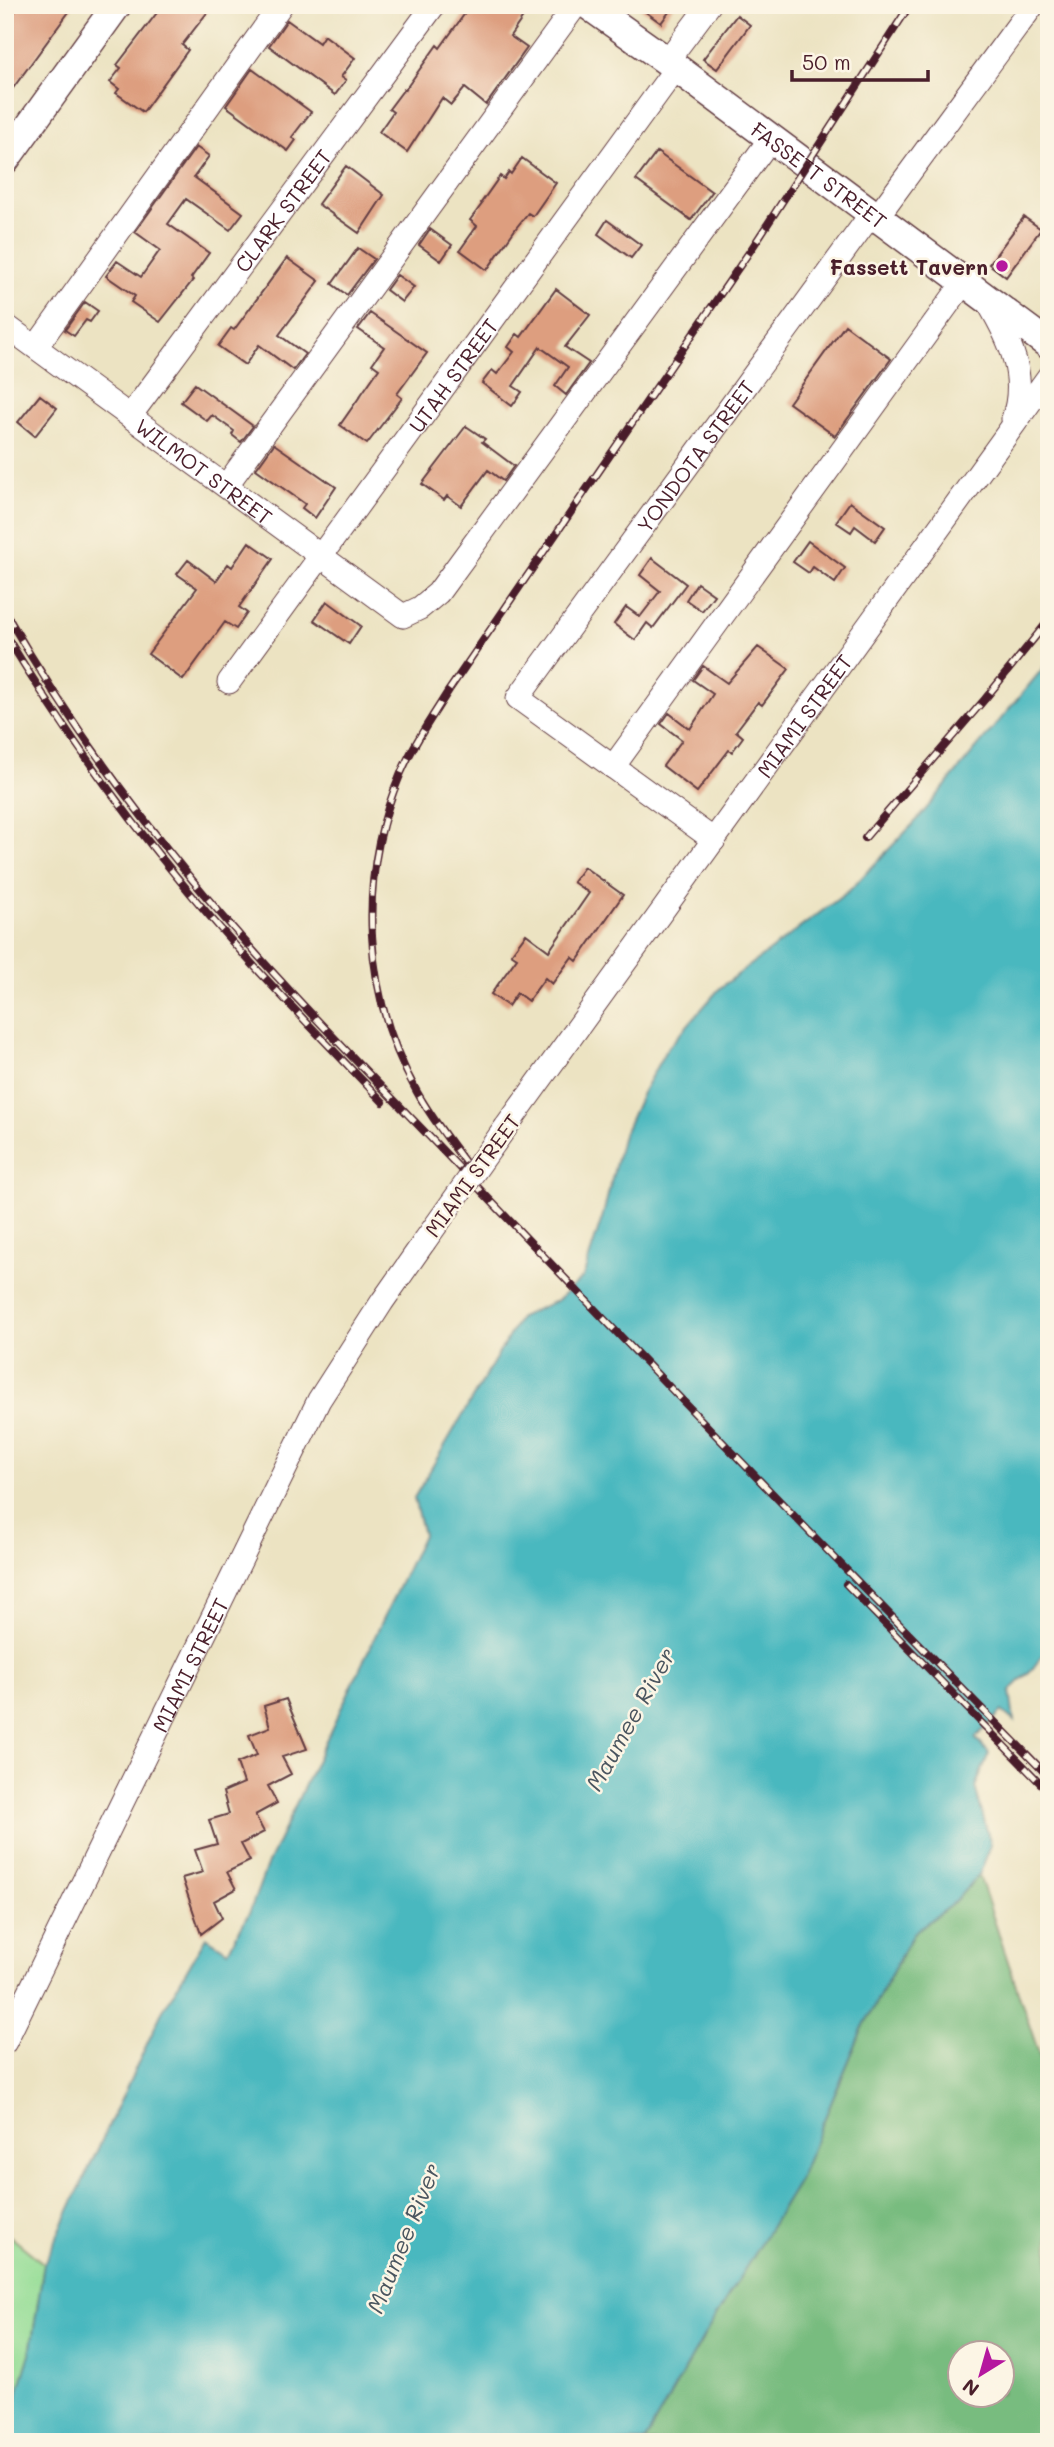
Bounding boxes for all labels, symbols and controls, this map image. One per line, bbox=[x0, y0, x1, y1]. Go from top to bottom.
scale bar bbox=[792, 38, 928, 82]
text: 50 m bbox=[802, 48, 851, 75]
street label: FASSETT STREET bbox=[746, 115, 893, 234]
street label: CLARK STREET bbox=[228, 143, 337, 277]
place label: Fassett Tavern bbox=[830, 253, 988, 280]
marker: Fassett Tavern bbox=[994, 258, 1010, 274]
street label: UTAH STREET bbox=[402, 312, 503, 437]
street label: YONDOTA STREET bbox=[630, 374, 760, 537]
street label: WILMOT STREET bbox=[130, 412, 278, 530]
street label: MIAMI STREET bbox=[750, 648, 857, 782]
street label: MIAMI STREET bbox=[418, 1108, 526, 1242]
street label: MIAMI STREET bbox=[145, 1593, 234, 1736]
water label: Maumee River bbox=[578, 1642, 682, 1796]
water label: Maumee River bbox=[359, 2159, 447, 2317]
north arrow bbox=[946, 2338, 1016, 2408]
text: N bbox=[957, 2374, 984, 2402]

